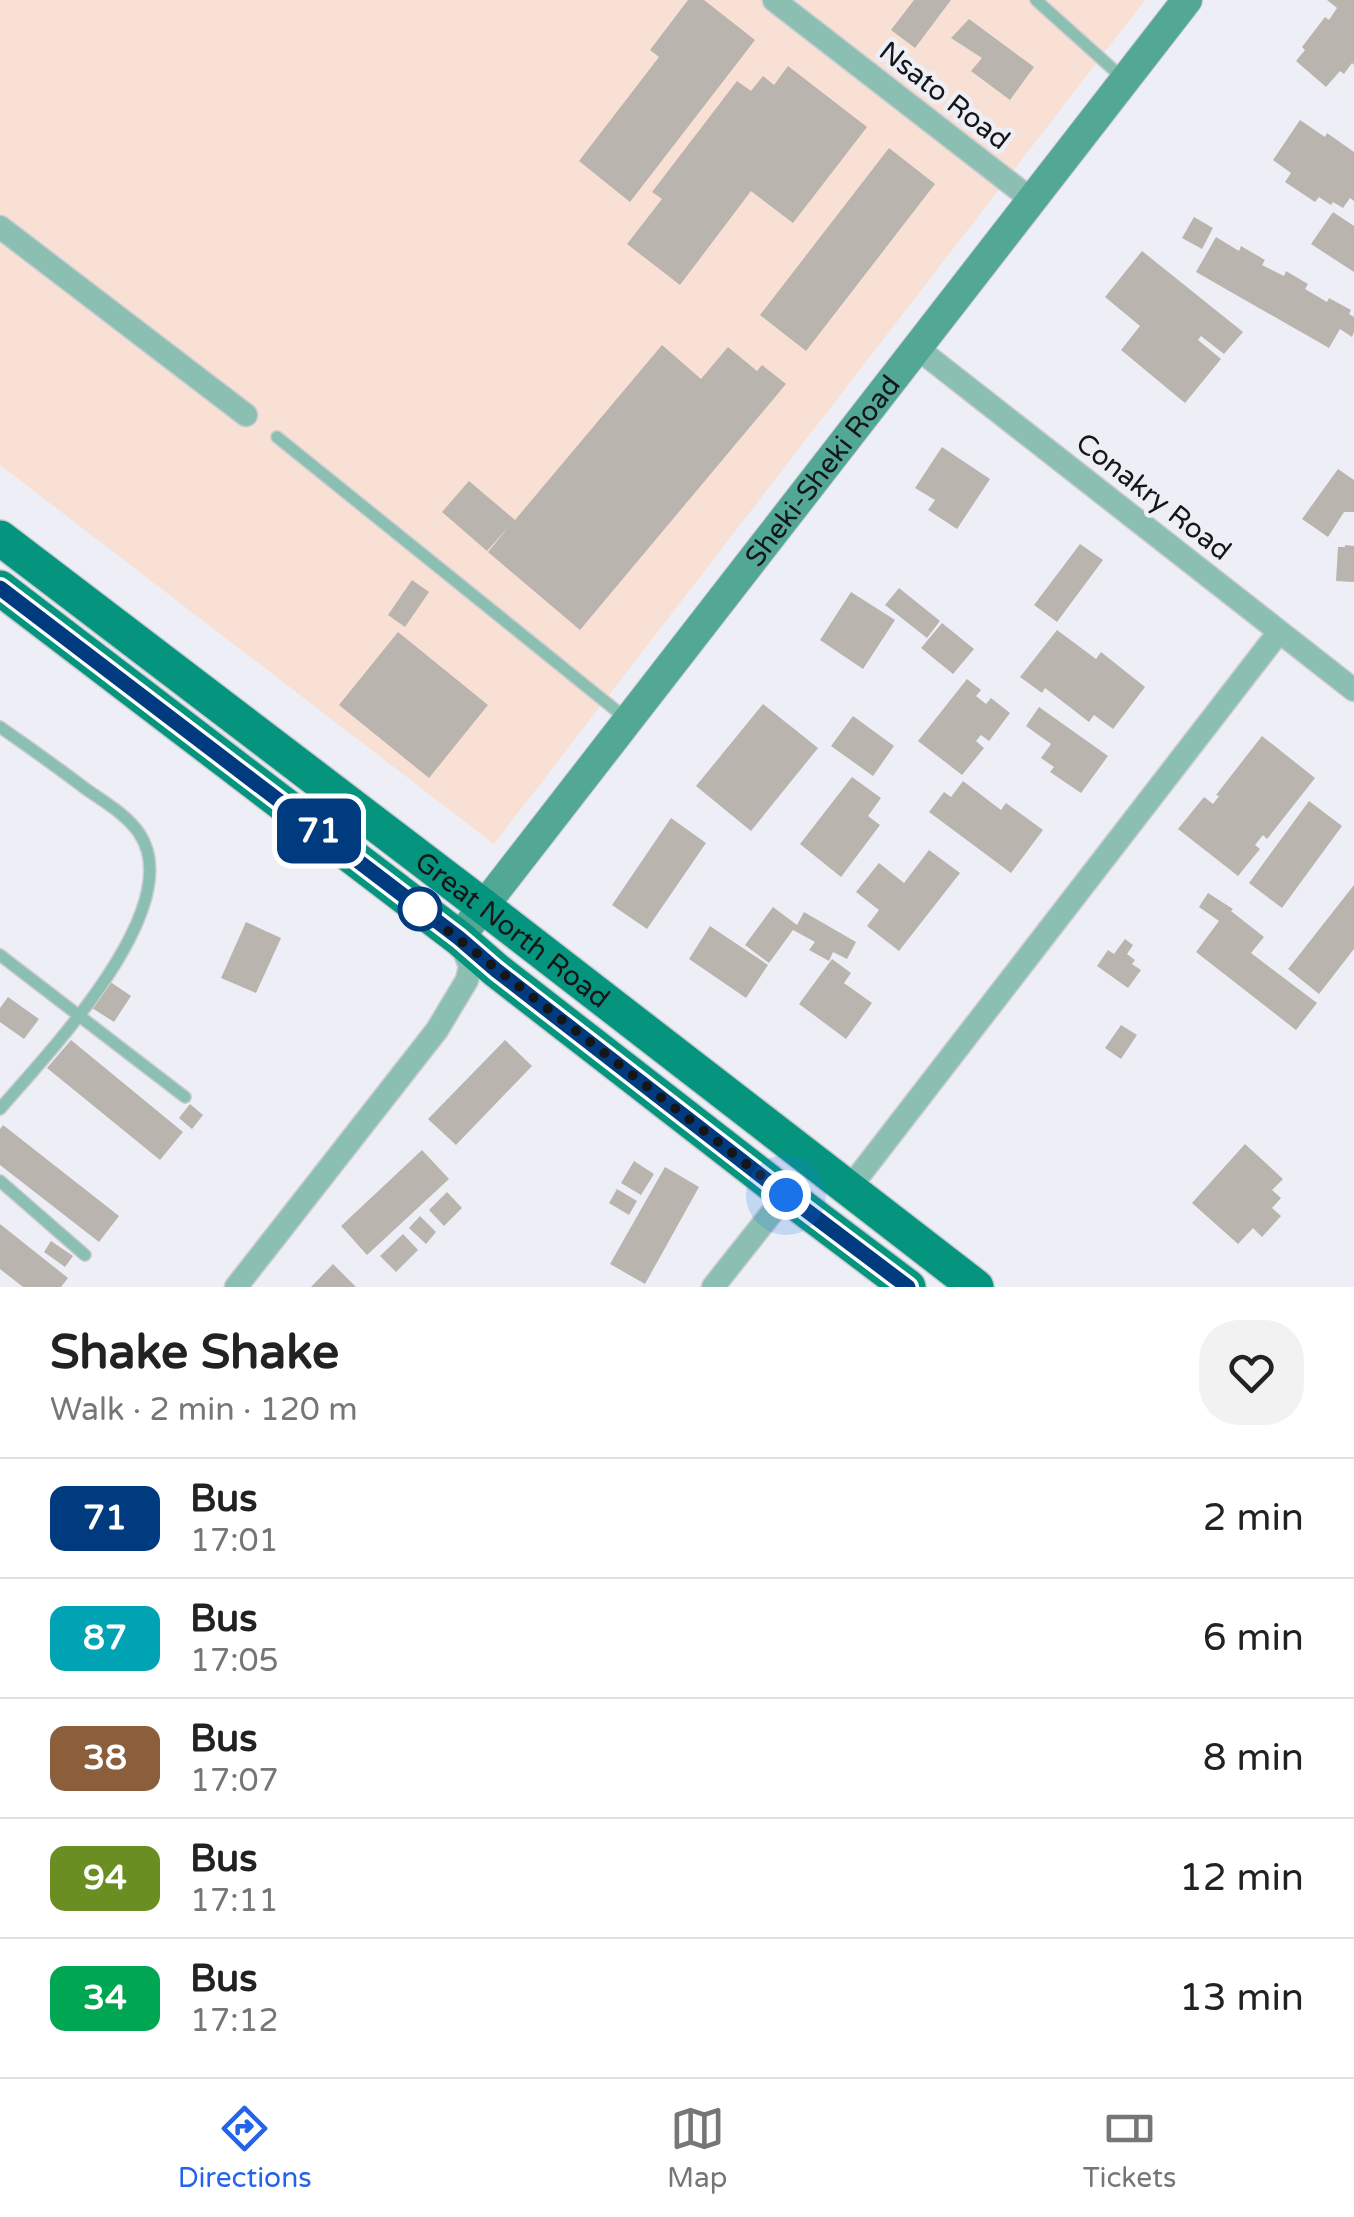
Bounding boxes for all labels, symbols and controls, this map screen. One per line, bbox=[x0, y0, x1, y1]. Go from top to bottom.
street label: Nsato Road bbox=[872, 34, 1016, 157]
street label: Sheki-Sheki Road bbox=[738, 368, 908, 573]
street label: Conakry Road bbox=[1069, 426, 1238, 568]
line badge: 71 bbox=[274, 798, 364, 864]
text: 71 bbox=[297, 810, 341, 852]
street label: Great North Road bbox=[408, 845, 616, 1016]
unlabelled marker bbox=[399, 888, 441, 930]
your location bbox=[761, 1170, 811, 1220]
button: heart bbox=[1199, 1320, 1304, 1425]
text: Shake Shake bbox=[50, 1324, 339, 1382]
text: Walk · 2 min · 120 m bbox=[50, 1391, 358, 1429]
text: Bus bbox=[190, 1476, 257, 1522]
text: 2 min bbox=[1203, 1495, 1304, 1541]
text: 71 bbox=[83, 1497, 127, 1539]
text: 17:01 bbox=[190, 1522, 279, 1560]
text: Bus bbox=[190, 1596, 257, 1642]
text: 6 min bbox=[1203, 1615, 1304, 1661]
text: 87 bbox=[83, 1617, 127, 1659]
text: 17:05 bbox=[190, 1642, 279, 1680]
text: Bus bbox=[190, 1716, 257, 1762]
text: 8 min bbox=[1203, 1735, 1304, 1781]
text: 38 bbox=[83, 1737, 127, 1779]
text: 17:07 bbox=[190, 1762, 279, 1800]
text: Bus bbox=[190, 1836, 257, 1882]
text: 12 min bbox=[1179, 1855, 1304, 1901]
text: 94 bbox=[83, 1857, 127, 1899]
text: 17:11 bbox=[190, 1882, 279, 1920]
text: Bus bbox=[190, 1956, 257, 2002]
text: 13 min bbox=[1179, 1975, 1304, 2021]
text: 34 bbox=[83, 1977, 127, 2019]
text: 17:12 bbox=[190, 2002, 279, 2040]
tab: Directions bbox=[178, 2101, 312, 2195]
tab: Map bbox=[667, 2101, 727, 2195]
tab: Tickets bbox=[1083, 2101, 1176, 2195]

